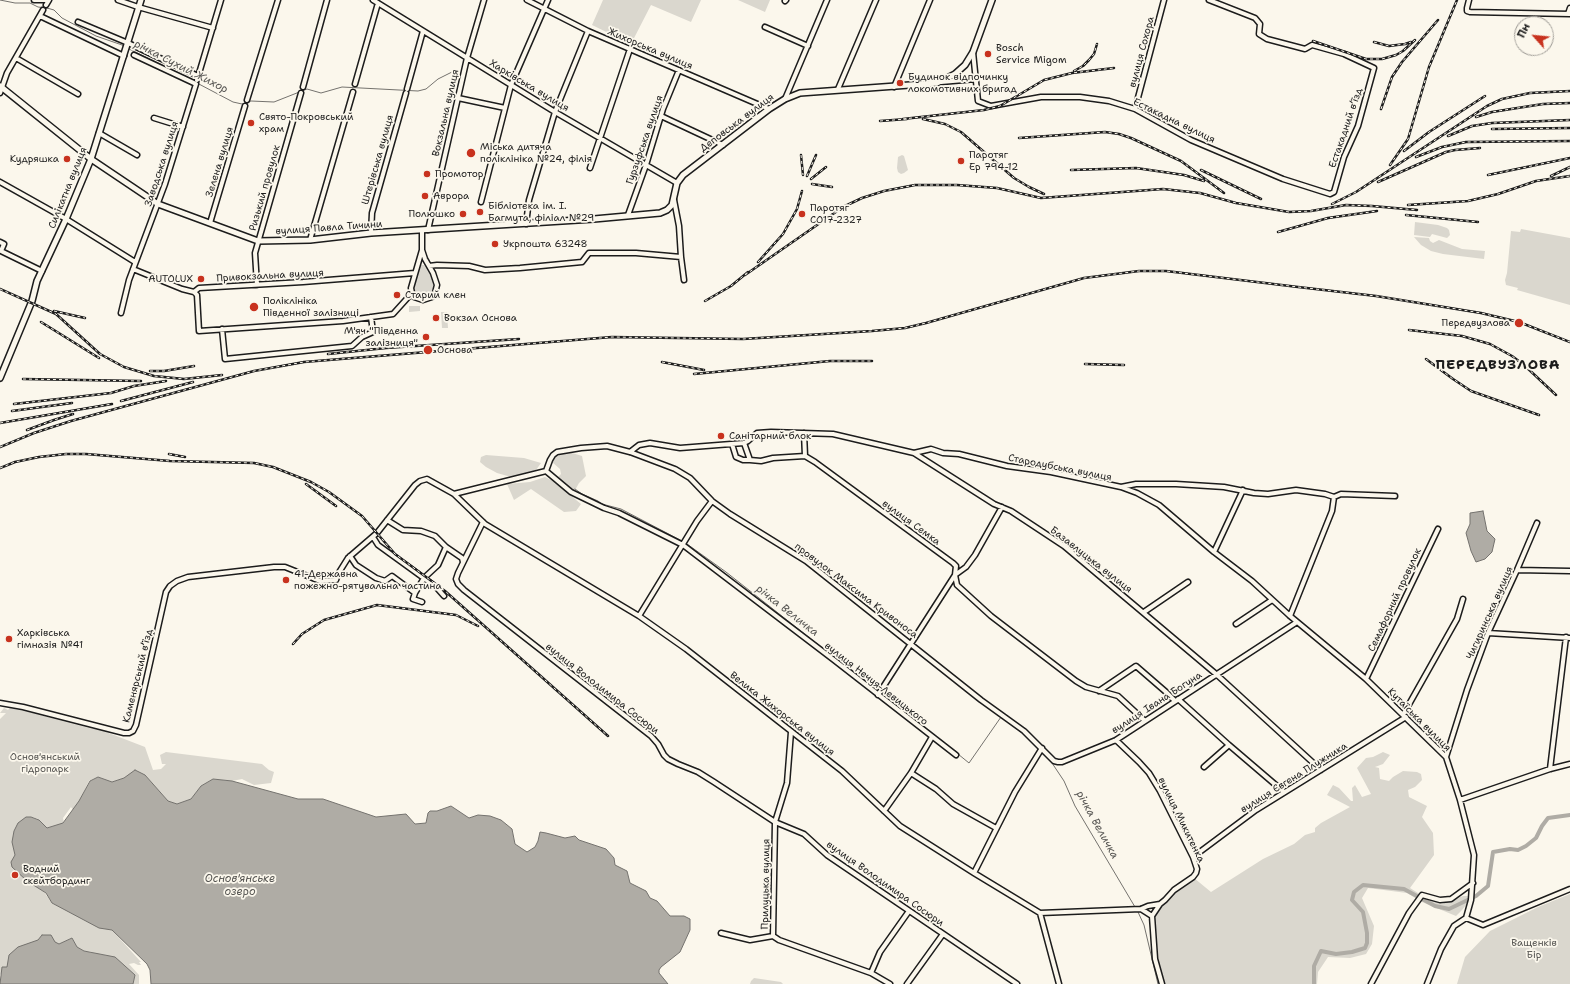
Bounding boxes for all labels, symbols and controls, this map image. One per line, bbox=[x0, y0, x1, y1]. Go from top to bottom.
street label: вулиця Сохора bbox=[1127, 15, 1157, 89]
north arrow bbox=[1514, 16, 1554, 56]
text: Пн bbox=[1514, 21, 1534, 41]
street label: Жихорська вулиця bbox=[606, 26, 694, 72]
water label: річка Сухий Жихор bbox=[132, 38, 230, 96]
place label: Bosch Service Migom bbox=[996, 42, 1067, 66]
marker: Bosch Service Migom bbox=[983, 49, 993, 59]
street label: Харківська вулиця bbox=[487, 57, 571, 115]
street label: Вокзальна вулиця bbox=[430, 68, 462, 158]
place label: Будинок відпочинку локомотивних бригад bbox=[908, 71, 1017, 94]
marker: Будинок відпочинку локомотивних бригад bbox=[895, 78, 905, 88]
street label: Естакадний в’їзд bbox=[1327, 86, 1365, 170]
street label: Деповська вулиця bbox=[698, 91, 776, 155]
street label: Гурзуфська вулиця bbox=[624, 94, 666, 186]
street label: Естакадна вулиця bbox=[1131, 96, 1217, 146]
place label: Свято-Покровський храм bbox=[259, 111, 353, 134]
street label: Штерівська вулиця bbox=[359, 114, 397, 206]
marker: Свято-Покровський храм bbox=[246, 118, 256, 128]
street label: Заводська вулиця bbox=[143, 120, 181, 208]
street label: Зелена вулиця bbox=[204, 125, 236, 199]
place label: Міська дитяча поліклініка №24, філія bbox=[480, 141, 592, 164]
street label: Ризький провулок bbox=[247, 144, 283, 232]
street label: Силікатна вулиця bbox=[46, 145, 90, 231]
marker: Міська дитяча поліклініка №24, філія bbox=[465, 147, 477, 159]
place label: Паротяг Ер 794-12 bbox=[969, 149, 1018, 172]
place label: Кудряшка bbox=[10, 153, 59, 165]
marker: Кудряшка bbox=[62, 154, 72, 164]
marker: Паротяг Ер 794-12 bbox=[956, 156, 966, 166]
place label: Промотор bbox=[435, 168, 483, 180]
marker: Промотор bbox=[422, 169, 432, 179]
place label: Аврора bbox=[433, 190, 469, 202]
marker: Аврора bbox=[420, 191, 430, 201]
place label: Бібліотека ім. І. Багмута, філіал №29 bbox=[488, 200, 594, 224]
place label: Паротяг СО17-2327 bbox=[810, 202, 862, 226]
marker: Бібліотека ім. І. Багмута, філіал №29 bbox=[475, 207, 485, 217]
place label: Полюшко bbox=[409, 208, 455, 220]
marker: Полюшко bbox=[458, 209, 468, 219]
marker: Паротяг СО17-2327 bbox=[797, 209, 807, 219]
street label: вулиця Павла Тичини bbox=[275, 218, 383, 238]
place label: Укрпошта 63248 bbox=[503, 238, 587, 250]
marker: Укрпошта 63248 bbox=[490, 239, 500, 249]
street label: Привокзальна вулиця bbox=[216, 267, 324, 285]
place label: AUTOLUX bbox=[148, 273, 193, 285]
marker: AUTOLUX bbox=[196, 274, 206, 284]
place label: Старий клен bbox=[405, 289, 466, 301]
marker: Старий клен bbox=[392, 290, 402, 300]
place label: Поліклініка Південної залізниці bbox=[263, 295, 359, 318]
marker: Поліклініка Південної залізниці bbox=[248, 301, 260, 313]
place label: Вокзал Основа bbox=[444, 312, 517, 324]
marker: Вокзал Основа bbox=[431, 313, 441, 323]
place label: Передвузлова bbox=[1442, 317, 1510, 329]
marker: Передвузлова bbox=[1513, 317, 1525, 329]
place label: М'яч "Південна залізниця" bbox=[344, 325, 418, 348]
marker: М'яч "Південна залізниця" bbox=[421, 332, 431, 342]
marker: Основа bbox=[422, 344, 434, 356]
place label: Основа bbox=[437, 344, 473, 356]
district label: ПЕРЕДВУЗЛОВА bbox=[1436, 357, 1560, 373]
place label: Санітарний блок bbox=[729, 430, 811, 442]
marker: Санітарний блок bbox=[716, 431, 726, 441]
street label: Стародубська вулиця bbox=[1007, 452, 1113, 484]
street label: вулиця Семка bbox=[880, 498, 942, 548]
street label: Базавлуцька вулиця bbox=[1048, 524, 1134, 596]
street label: провулок Максима Кривоноса bbox=[792, 541, 920, 641]
street label: Семафорний провулок bbox=[1366, 546, 1424, 654]
street label: Чигиринська вулиця bbox=[1464, 565, 1516, 661]
place label: 41-Державна пожежно-рятувальна частина bbox=[294, 568, 442, 592]
marker: 41-Державна пожежно-рятувальна частина bbox=[281, 575, 291, 585]
water label: річка Величка bbox=[753, 583, 821, 639]
place label: Харківська гімназія №41 bbox=[17, 627, 83, 650]
street label: Каменярський в’їзд bbox=[121, 628, 155, 724]
marker: Харківська гімназія №41 bbox=[4, 634, 14, 644]
street label: вулиця Нечуя-Левицького bbox=[822, 640, 930, 728]
street label: вулиця Володимира Сосюри bbox=[543, 641, 661, 737]
street label: Велика Жихорська вулиця bbox=[727, 669, 837, 759]
street label: вулиця Івана Богуна bbox=[1110, 669, 1204, 737]
street label: Кутаїська вулиця bbox=[1385, 686, 1453, 754]
street label: вулиця Євгена Плужника bbox=[1238, 740, 1350, 816]
park label: Основ'янський гідропарк bbox=[10, 751, 80, 774]
street label: вулиця Микитенка bbox=[1155, 775, 1207, 865]
water label: річка Величка bbox=[1073, 789, 1121, 861]
street label: Прилуцька вулиця bbox=[759, 839, 773, 929]
street label: вулиця Володимира Сосюри bbox=[824, 839, 946, 929]
place label: Водний скейтбординг bbox=[23, 863, 90, 886]
marker: Водний скейтбординг bbox=[10, 870, 20, 880]
water label: Основ'янське озеро bbox=[205, 872, 275, 898]
park label: Ващенків Бір bbox=[1511, 937, 1557, 960]

